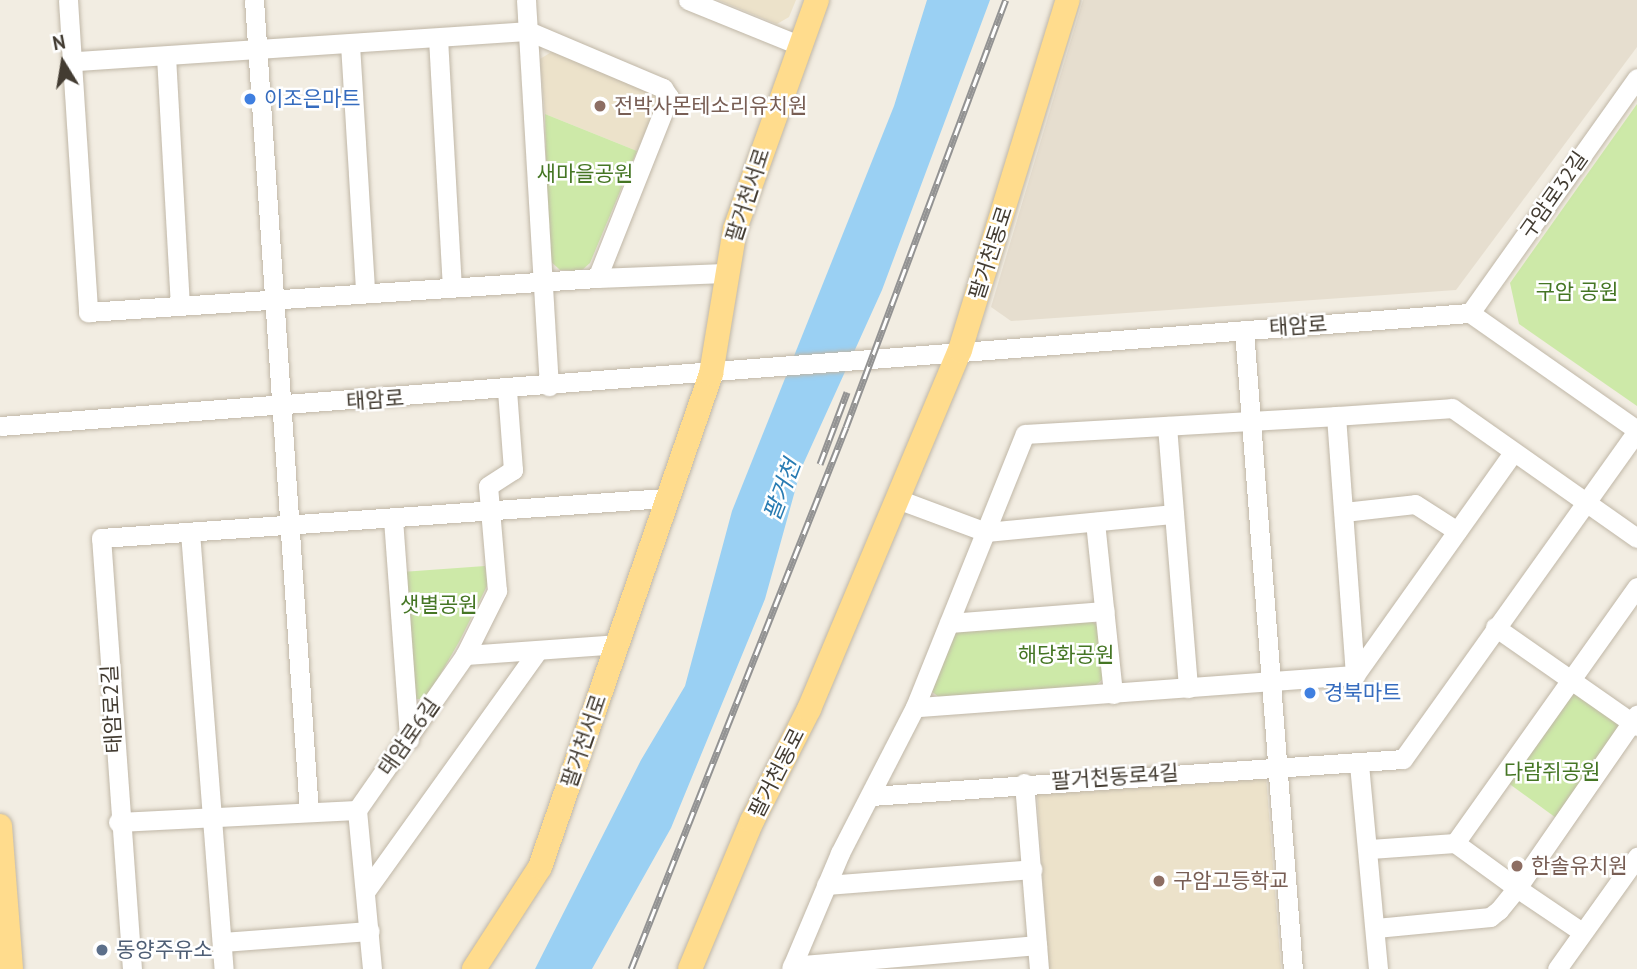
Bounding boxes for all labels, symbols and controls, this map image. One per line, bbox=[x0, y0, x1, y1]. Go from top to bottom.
north arrow bbox=[28, 28, 98, 98]
text: N bbox=[51, 29, 67, 55]
place label: 이조은마트 bbox=[264, 86, 361, 112]
marker: 이조은마트 bbox=[242, 91, 258, 107]
place label: 전박사몬테소리유치원 bbox=[614, 93, 807, 119]
marker: 전박사몬테소리유치원 bbox=[592, 98, 608, 114]
street label: 팔거천서로 bbox=[721, 145, 775, 245]
street label: 구암로32길 bbox=[1515, 147, 1593, 243]
park label: 새마을공원 bbox=[537, 161, 633, 187]
street label: 팔거천동로 bbox=[964, 203, 1018, 303]
park label: 구암 공원 bbox=[1536, 279, 1618, 305]
street label: 태암로 bbox=[1268, 311, 1328, 341]
street label: 태암로 bbox=[345, 385, 405, 415]
water label: 팔거천 bbox=[758, 455, 806, 525]
park label: 샛별공원 bbox=[400, 592, 478, 618]
park label: 해당화공원 bbox=[1018, 642, 1114, 668]
street label: 태암로2길 bbox=[97, 664, 127, 754]
place label: 경북마트 bbox=[1324, 680, 1401, 706]
marker: 경북마트 bbox=[1302, 685, 1318, 701]
street label: 팔거천서로 bbox=[556, 691, 612, 791]
street label: 태암로6길 bbox=[373, 693, 445, 781]
street label: 팔거천동로 bbox=[744, 724, 810, 822]
park label: 다람쥐공원 bbox=[1504, 759, 1600, 785]
street label: 팔거천동로4길 bbox=[1051, 760, 1179, 794]
place label: 한솔유치원 bbox=[1531, 853, 1628, 879]
marker: 한솔유치원 bbox=[1509, 858, 1525, 874]
place label: 구암고등학교 bbox=[1173, 868, 1289, 894]
marker: 구암고등학교 bbox=[1151, 873, 1167, 889]
place label: 동양주유소 bbox=[116, 937, 213, 963]
marker: 동양주유소 bbox=[94, 942, 110, 958]

